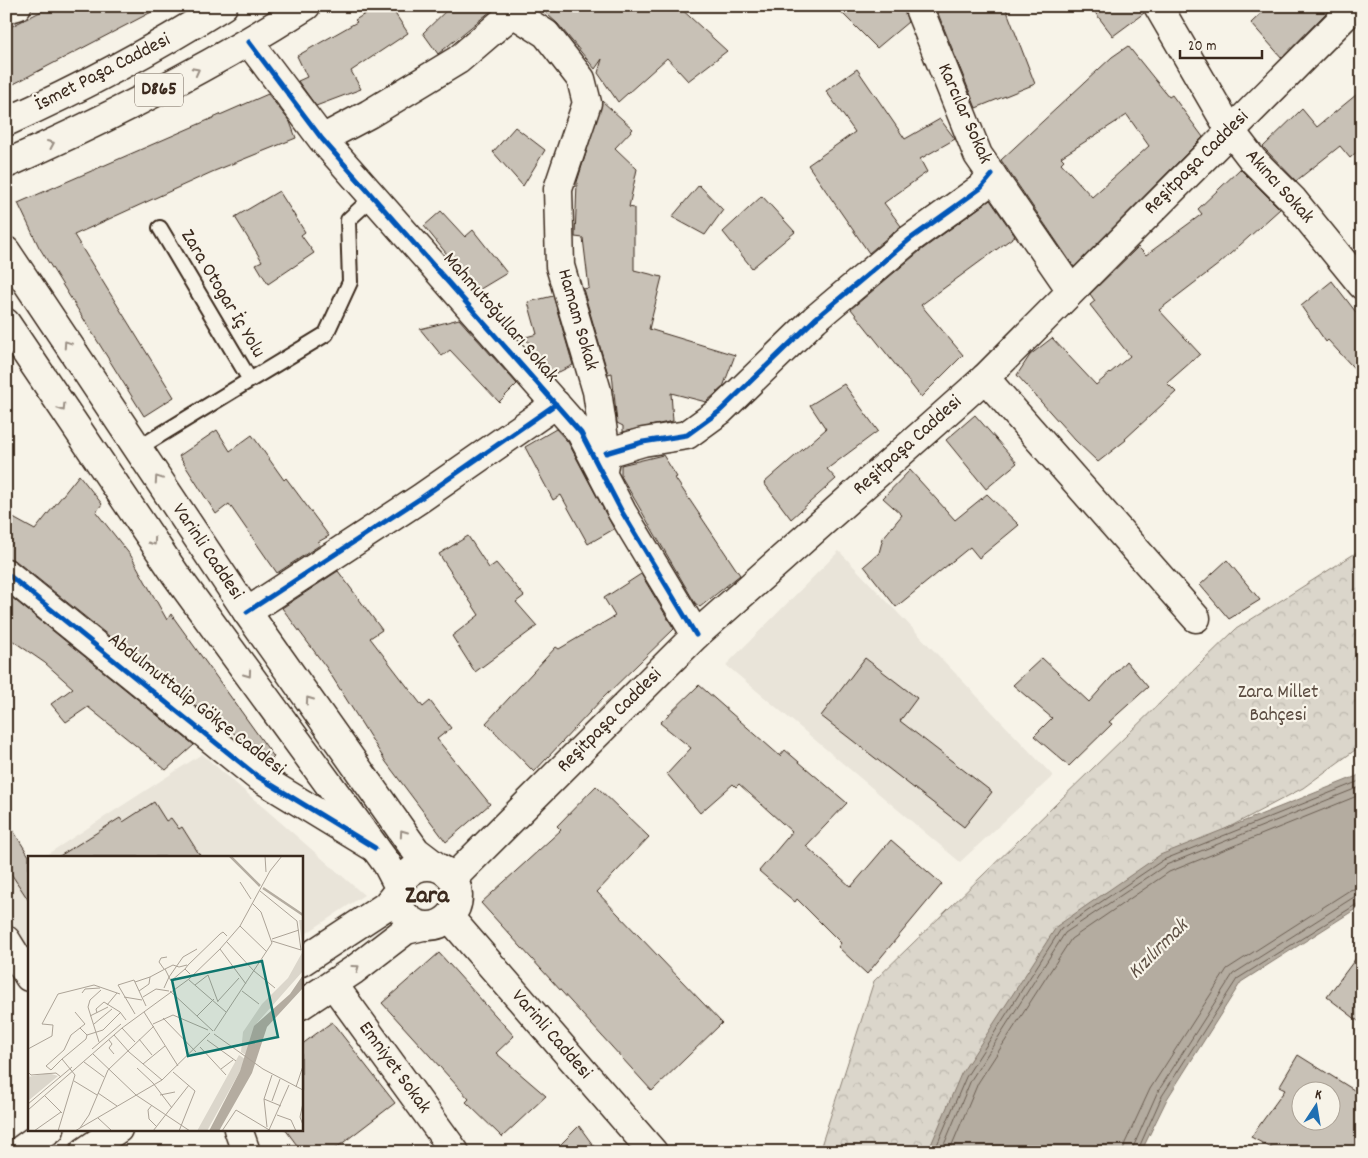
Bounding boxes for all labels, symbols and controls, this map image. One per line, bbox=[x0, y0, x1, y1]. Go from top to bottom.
street label: İsmet Paşa Caddesi bbox=[30, 27, 176, 119]
scale bar bbox=[1180, 28, 1263, 60]
text: 20 m bbox=[1188, 36, 1216, 58]
street label: Karcılar Sokak bbox=[929, 59, 999, 169]
one-way arrow bbox=[190, 67, 199, 77]
road number: D865 bbox=[135, 74, 183, 106]
street label: Reşitpaşa Caddesi bbox=[1138, 104, 1256, 222]
one-way arrow bbox=[46, 140, 55, 151]
street label: Akıncı Sokak bbox=[1238, 144, 1320, 230]
street label: Zara Otogar İç Yolu bbox=[173, 225, 271, 363]
street label: Mahmutoğulları Sokak bbox=[436, 247, 564, 389]
street label: Hamam Sokak bbox=[549, 266, 605, 374]
one-way arrow bbox=[64, 341, 73, 350]
street label: Reşitpaşa Caddesi bbox=[847, 389, 969, 503]
one-way arrow bbox=[56, 402, 65, 412]
one-way arrow bbox=[155, 475, 164, 485]
street label: Varinli Caddesi bbox=[164, 498, 250, 606]
one-way arrow bbox=[147, 537, 156, 546]
street label: Abdulmuttalip Gökçe Caddesi bbox=[101, 627, 291, 784]
street label: Reşitpaşa Caddesi bbox=[551, 662, 669, 780]
one-way arrow bbox=[242, 668, 251, 678]
park label: Zara Millet Bahçesi bbox=[1238, 679, 1318, 730]
one-way arrow bbox=[306, 696, 315, 706]
one-way arrow bbox=[400, 829, 409, 839]
inset map bbox=[28, 856, 302, 1130]
district label: Zara bbox=[405, 879, 450, 915]
water label: Kızılırmak bbox=[1122, 911, 1198, 987]
one-way arrow bbox=[350, 965, 360, 974]
street label: Varinli Caddesi bbox=[504, 984, 598, 1086]
street label: Emniyet Sokak bbox=[351, 1016, 437, 1120]
north arrow bbox=[1290, 1080, 1340, 1130]
text: K bbox=[1313, 1085, 1324, 1106]

